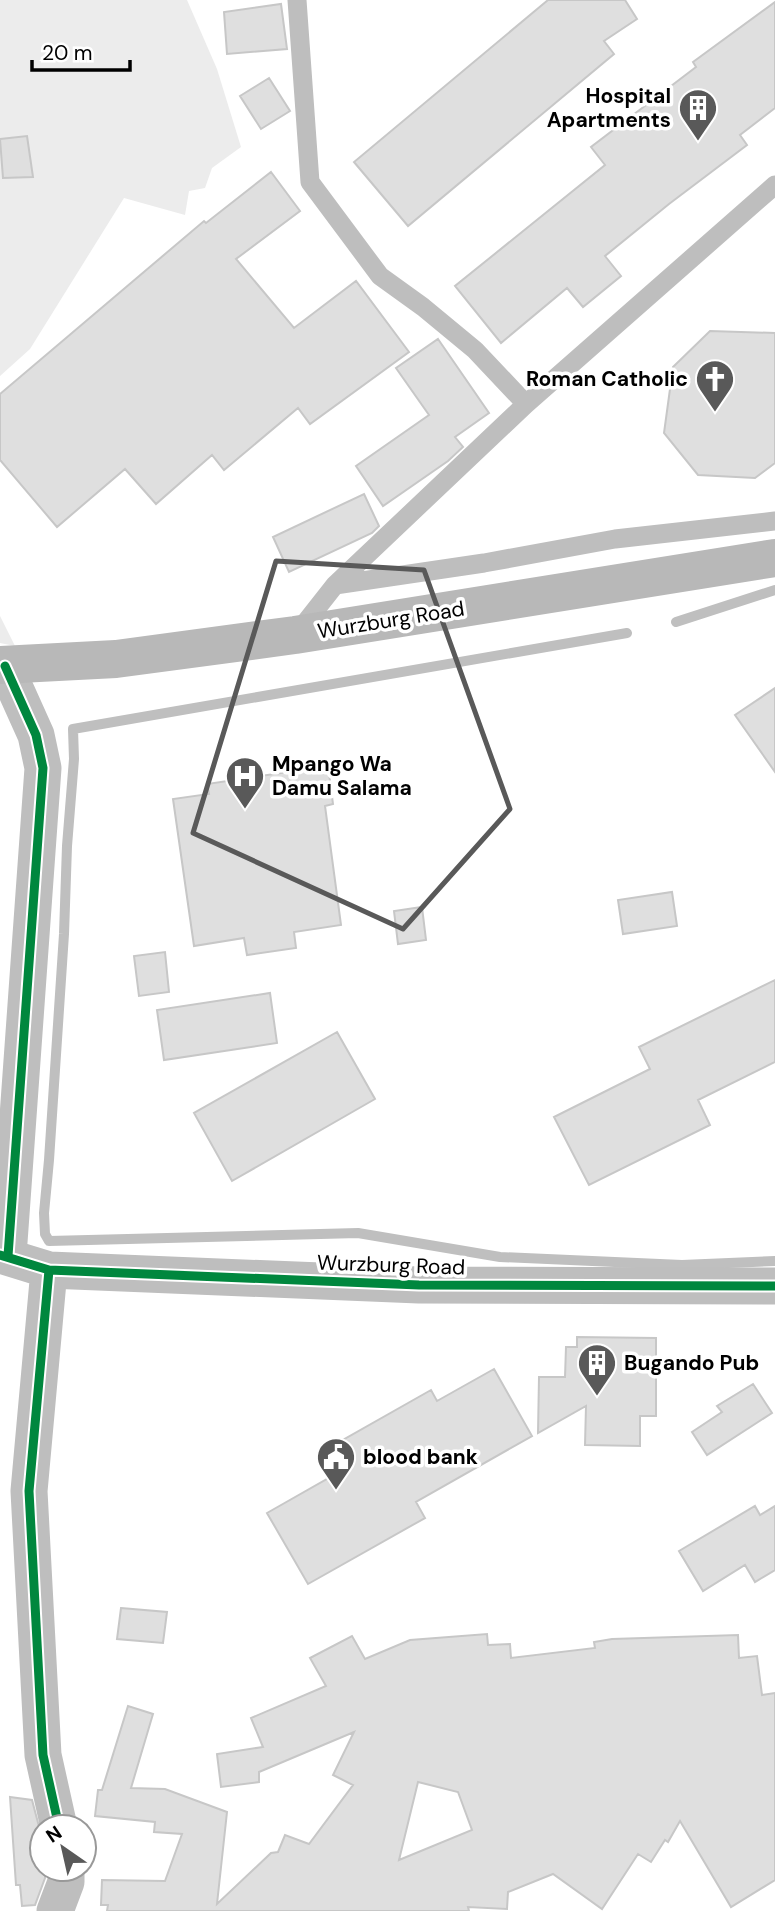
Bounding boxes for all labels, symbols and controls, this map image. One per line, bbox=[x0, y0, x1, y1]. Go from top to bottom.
scale bar bbox=[32, 28, 130, 72]
text: 20 m bbox=[42, 39, 93, 67]
place label: Hospital Apartments bbox=[547, 82, 671, 134]
building icon: Hospital Apartments bbox=[677, 87, 719, 142]
church icon: Roman Catholic bbox=[694, 358, 736, 413]
place label: Roman Catholic bbox=[526, 365, 688, 393]
street label: Wurzburg Road bbox=[316, 595, 466, 645]
place label: Mpango Wa Damu Salama bbox=[272, 750, 412, 802]
hospital icon: Mpango Wa Damu Salama bbox=[224, 755, 266, 810]
street label: Wurzburg Road bbox=[316, 1248, 466, 1282]
building icon: Bugando Pub bbox=[576, 1342, 618, 1397]
place label: Bugando Pub bbox=[624, 1349, 759, 1377]
public building icon: blood bank bbox=[315, 1436, 357, 1491]
place label: blood bank bbox=[363, 1443, 478, 1471]
north arrow bbox=[28, 1813, 98, 1883]
text: N bbox=[41, 1820, 67, 1849]

